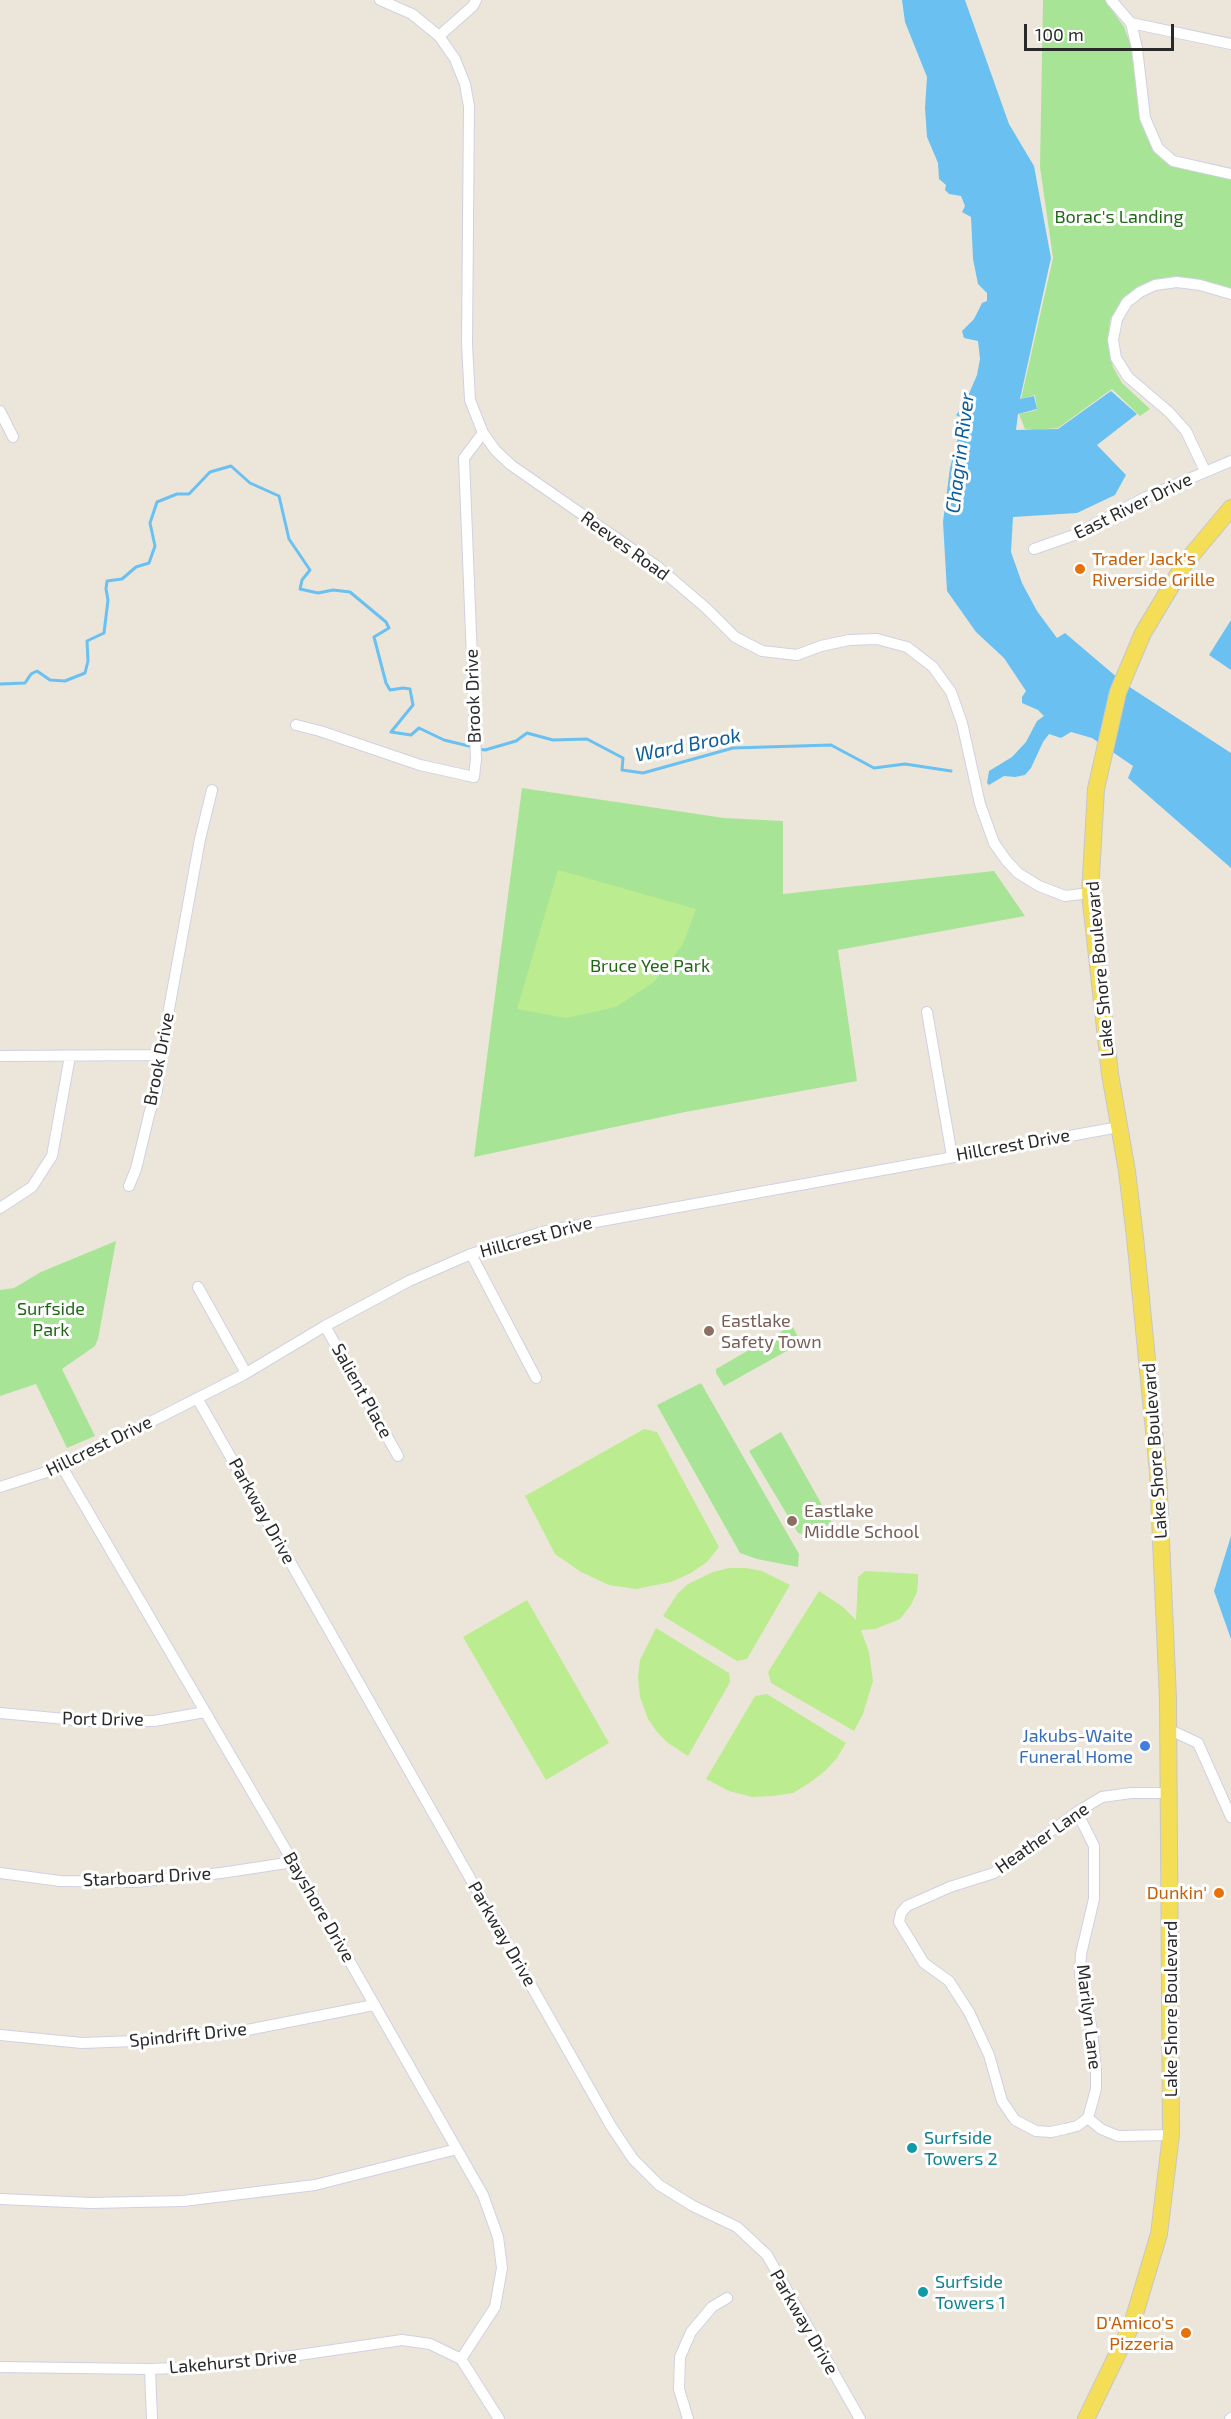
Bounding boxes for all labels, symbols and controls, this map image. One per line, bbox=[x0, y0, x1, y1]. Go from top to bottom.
scale bar bbox=[1027, 12, 1177, 50]
text: 100 m bbox=[1035, 23, 1084, 45]
park label: Borac's Landing bbox=[1054, 206, 1184, 228]
water label: Chagrin River bbox=[941, 391, 979, 515]
street label: East River Drive bbox=[1070, 468, 1196, 544]
street label: Reeves Road bbox=[577, 507, 673, 585]
place label: Trader Jack's Riverside Grille bbox=[1092, 548, 1215, 590]
marker: Trader Jack's Riverside Grille bbox=[1073, 562, 1087, 576]
street label: Brook Drive bbox=[461, 648, 485, 744]
water label: Ward Brook bbox=[633, 723, 743, 767]
street label: Lake Shore Boulevard bbox=[1082, 880, 1118, 1058]
park label: Bruce Yee Park bbox=[590, 955, 710, 977]
street label: Brook Drive bbox=[139, 1011, 179, 1107]
street label: Hillcrest Drive bbox=[954, 1124, 1072, 1166]
street label: Hillcrest Drive bbox=[477, 1212, 595, 1262]
park label: Surfside Park bbox=[17, 1298, 85, 1340]
place label: Eastlake Safety Town bbox=[721, 1310, 822, 1352]
marker: Eastlake Safety Town bbox=[702, 1324, 716, 1338]
street label: Salient Place bbox=[327, 1340, 397, 1442]
street label: Lake Shore Boulevard bbox=[1138, 1362, 1172, 1540]
street label: Hillcrest Drive bbox=[42, 1411, 156, 1481]
street label: Parkway Drive bbox=[224, 1454, 300, 1568]
place label: Eastlake Middle School bbox=[804, 1500, 919, 1543]
marker: Eastlake Middle School bbox=[785, 1514, 799, 1528]
street label: Port Drive bbox=[62, 1707, 144, 1731]
place label: Jakubs-Waite Funeral Home bbox=[1019, 1725, 1133, 1768]
marker: Jakubs-Waite Funeral Home bbox=[1138, 1739, 1152, 1753]
street label: Heather Lane bbox=[991, 1798, 1093, 1878]
street label: Bayshore Drive bbox=[279, 1848, 359, 1966]
street label: Starboard Drive bbox=[82, 1863, 212, 1891]
street label: Parkway Drive bbox=[463, 1878, 541, 1990]
place label: Dunkin' bbox=[1147, 1882, 1207, 1904]
marker: Dunkin' bbox=[1212, 1886, 1226, 1900]
street label: Lake Shore Boulevard bbox=[1160, 1921, 1182, 2097]
street label: Marilyn Lane bbox=[1072, 1963, 1106, 2071]
street label: Spindrift Drive bbox=[128, 2018, 248, 2052]
place label: Surfside Towers 2 bbox=[924, 2127, 998, 2170]
marker: Surfside Towers 2 bbox=[905, 2141, 919, 2155]
street label: Parkway Drive bbox=[765, 2266, 843, 2378]
place label: Surfside Towers 1 bbox=[935, 2271, 1006, 2314]
marker: Surfside Towers 1 bbox=[916, 2285, 930, 2299]
place label: D'Amico's Pizzeria bbox=[1096, 2312, 1174, 2354]
marker: D'Amico's Pizzeria bbox=[1179, 2326, 1193, 2340]
street label: Lakehurst Drive bbox=[168, 2346, 298, 2378]

